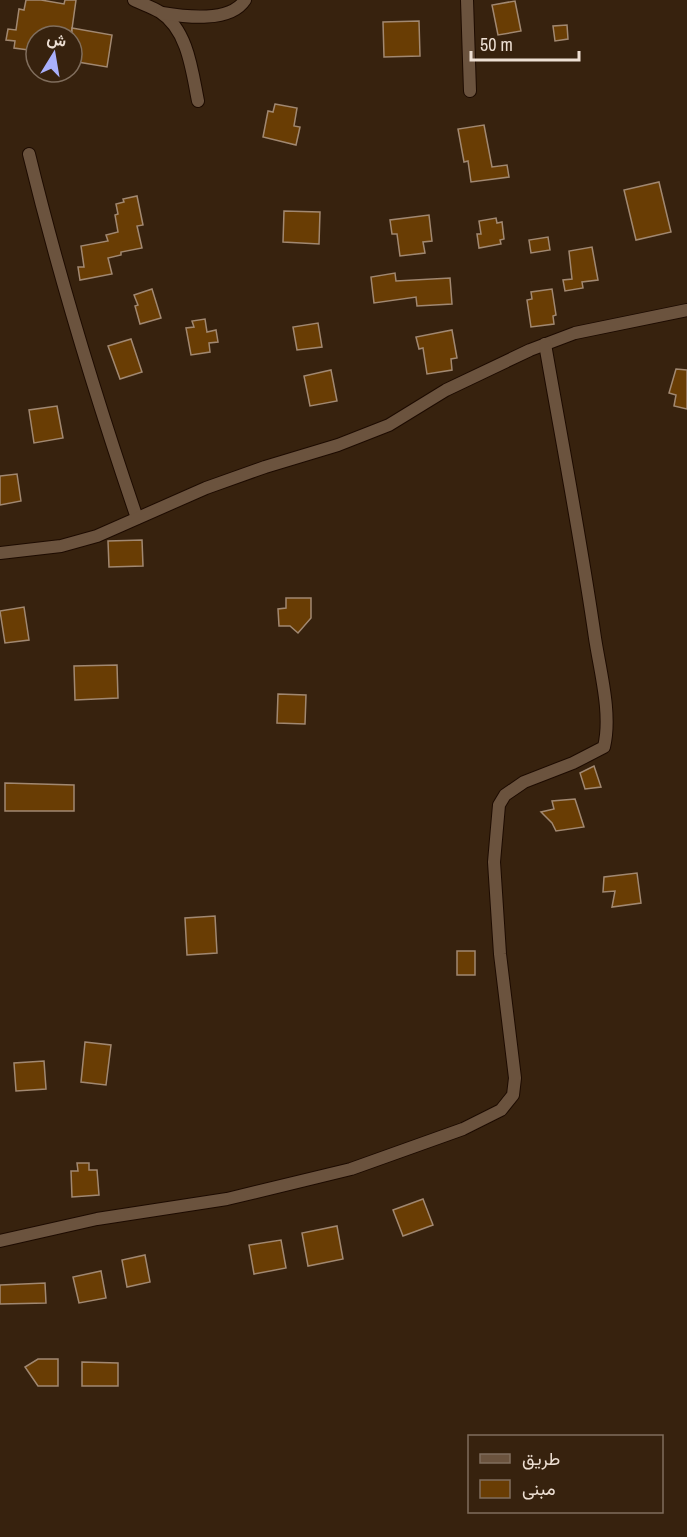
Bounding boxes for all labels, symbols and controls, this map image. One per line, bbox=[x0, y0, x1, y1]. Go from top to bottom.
north arrow bbox=[24, 24, 84, 84]
scale bar bbox=[471, 24, 579, 62]
text: ش bbox=[45, 27, 68, 52]
text: 50 m bbox=[480, 32, 513, 57]
legend bbox=[468, 1435, 663, 1513]
text: طريق bbox=[522, 1446, 560, 1471]
text: مبنى bbox=[522, 1476, 556, 1501]

